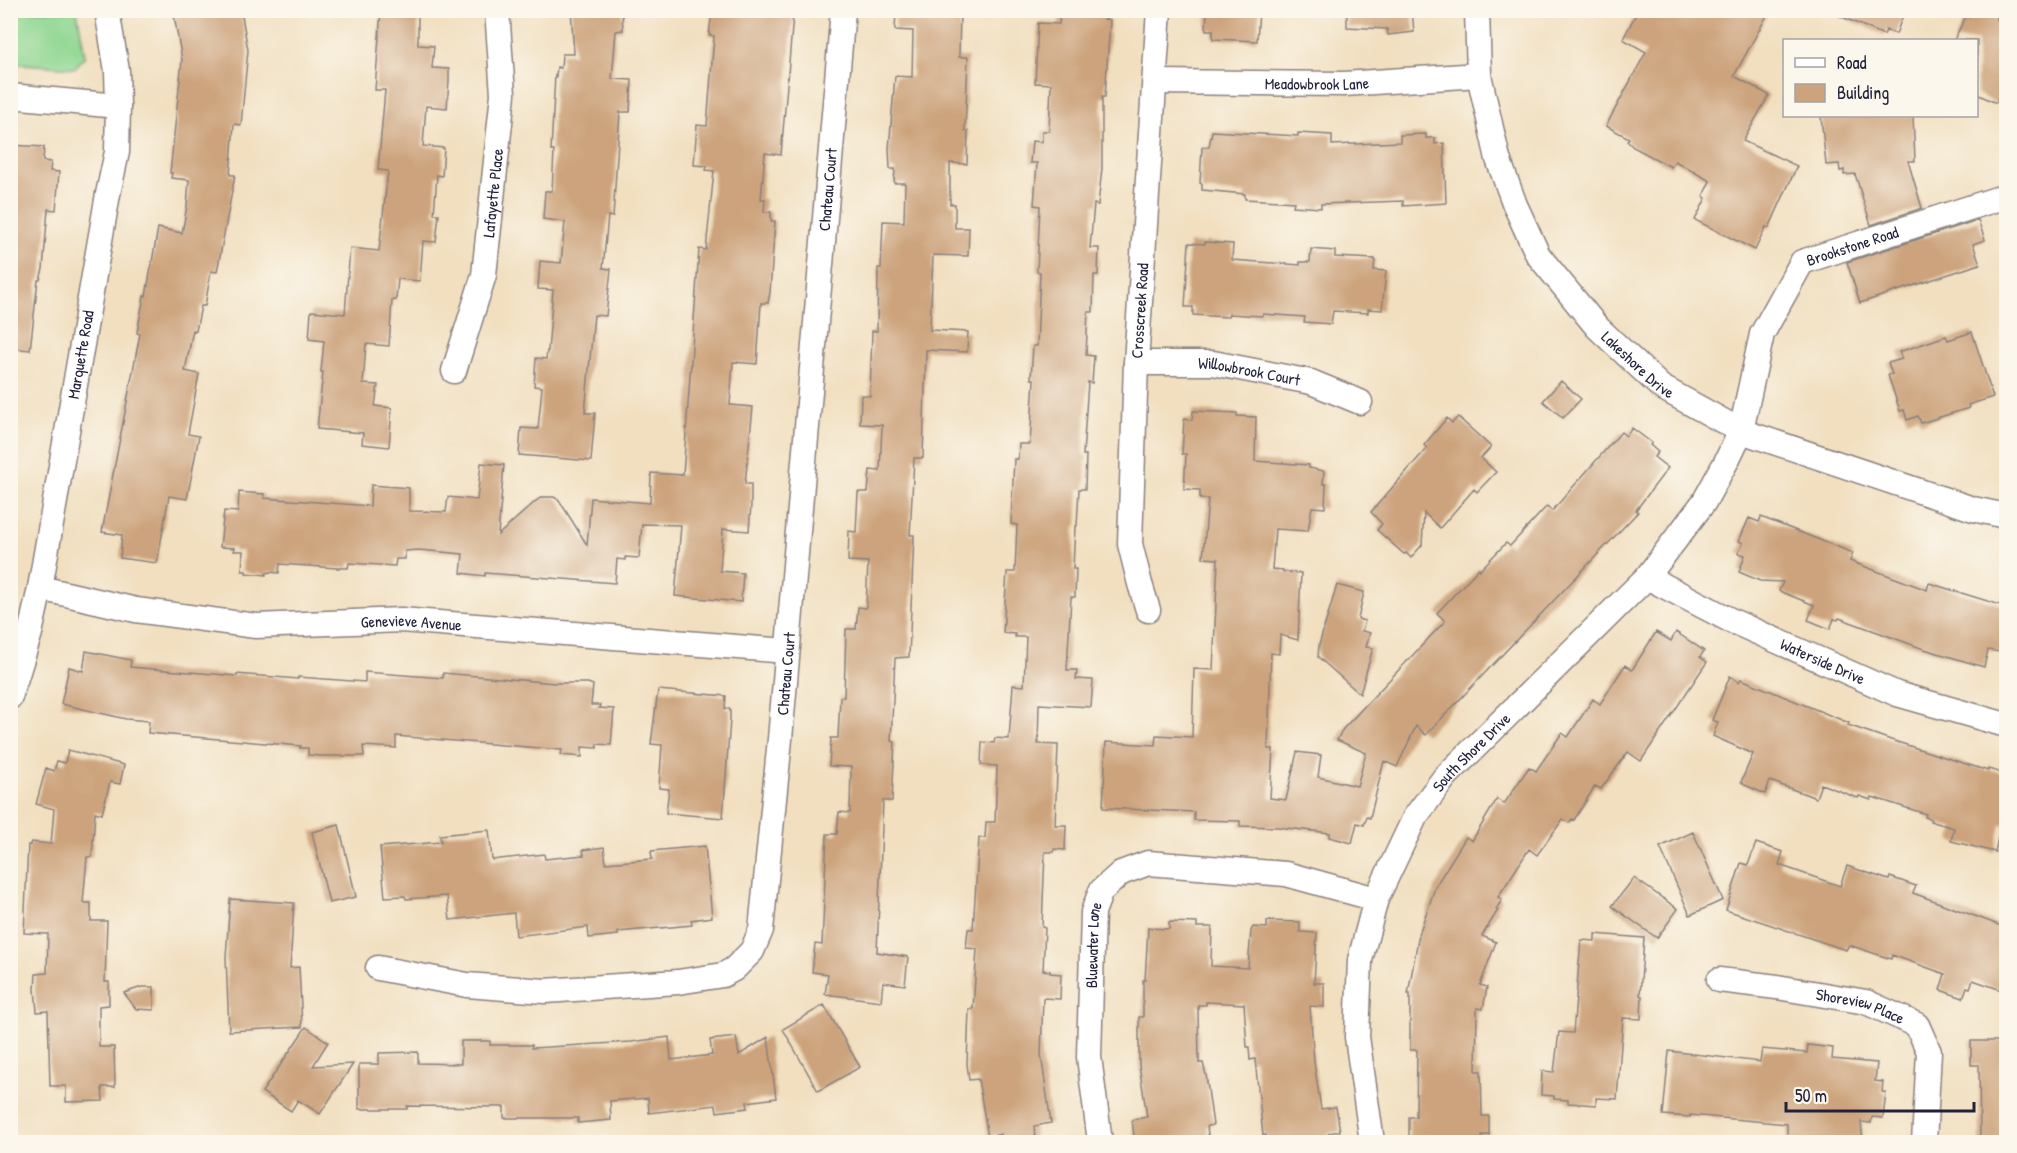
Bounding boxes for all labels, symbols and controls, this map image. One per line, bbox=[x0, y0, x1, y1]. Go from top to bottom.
legend bbox=[1783, 39, 1978, 117]
text: Road bbox=[1837, 50, 1867, 75]
street label: Meadowbrook Lane bbox=[1265, 71, 1370, 95]
text: Building bbox=[1837, 80, 1889, 105]
street label: Lafayette Place bbox=[477, 147, 508, 239]
street label: Chateau Court bbox=[813, 147, 842, 232]
street label: Brookstone Road bbox=[1803, 221, 1901, 271]
street label: Crosscreek Road bbox=[1125, 262, 1153, 359]
street label: Marquette Road bbox=[62, 309, 99, 401]
street label: Lakeshore Drive bbox=[1597, 326, 1679, 403]
street label: Willowbrook Court bbox=[1198, 352, 1303, 391]
street label: Genevieve Avenue bbox=[360, 609, 463, 636]
street label: Chateau Court bbox=[771, 631, 800, 716]
street label: Waterside Drive bbox=[1777, 633, 1869, 690]
street label: South Shore Drive bbox=[1427, 707, 1515, 796]
street label: Bluewater Lane bbox=[1080, 898, 1107, 988]
street label: Shoreview Place bbox=[1814, 983, 1908, 1029]
scale bar bbox=[1786, 1075, 1974, 1113]
text: 50 m bbox=[1795, 1083, 1827, 1108]

